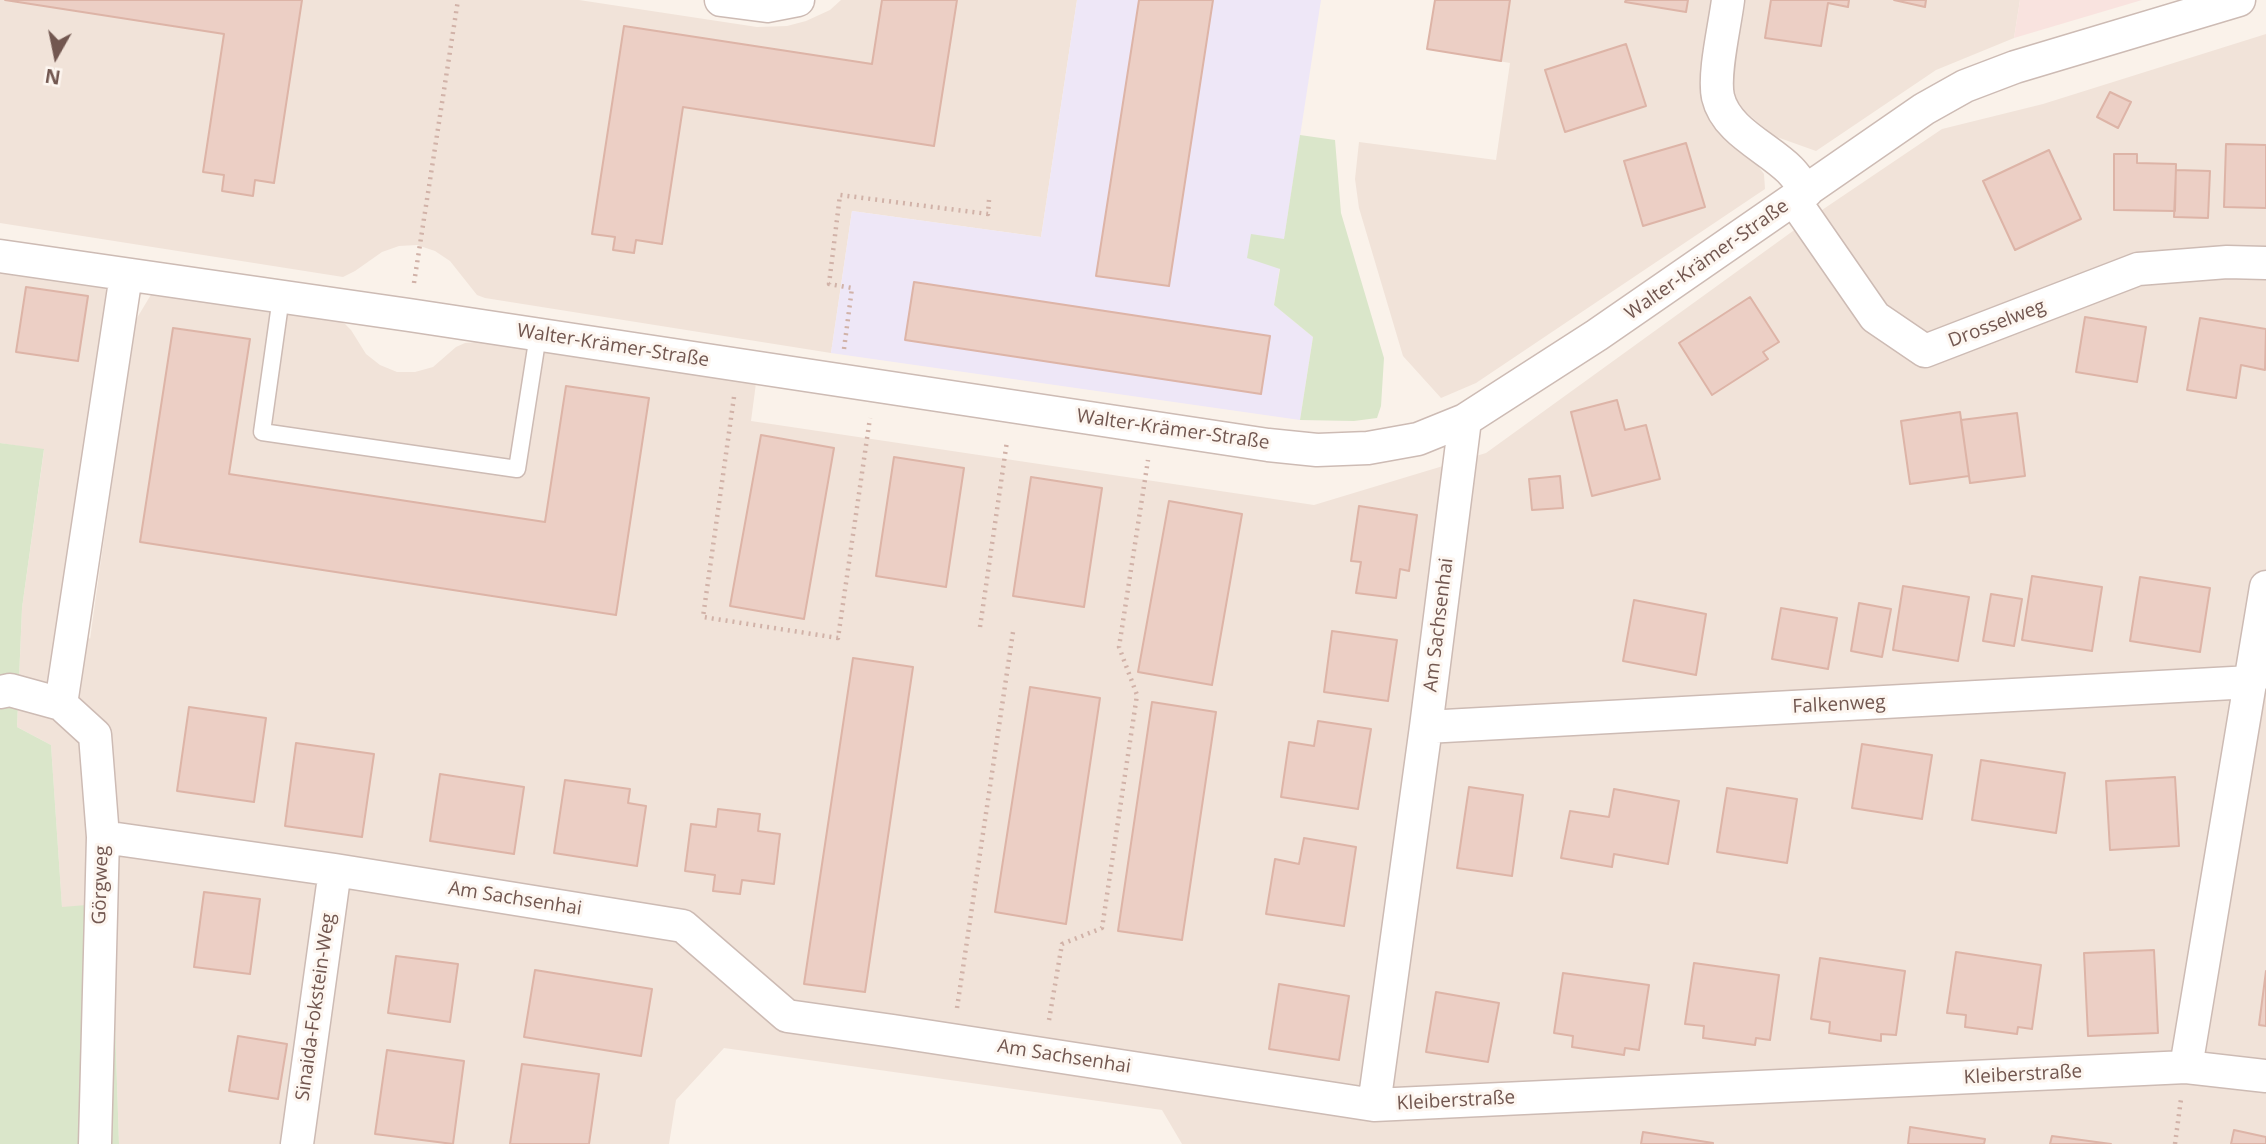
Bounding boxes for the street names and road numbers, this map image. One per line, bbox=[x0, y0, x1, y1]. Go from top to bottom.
street label: Walter-Krämer-Straße bbox=[1621, 195, 1793, 325]
street label: Drosselweg bbox=[1945, 295, 2049, 353]
street label: Walter-Krämer-Straße bbox=[515, 320, 711, 372]
street label: Walter-Krämer-Straße bbox=[1075, 405, 1271, 455]
street label: Am Sachsenhai bbox=[1419, 557, 1459, 693]
street label: Falkenweg bbox=[1792, 691, 1886, 719]
street label: Görgweg bbox=[88, 845, 114, 925]
street label: Am Sachsenhai bbox=[447, 877, 583, 921]
street label: Sinaida-Fokstein-Weg bbox=[292, 912, 340, 1102]
street label: Am Sachsenhai bbox=[996, 1035, 1132, 1079]
street label: Kleiberstraße bbox=[1963, 1061, 2083, 1089]
street label: Kleiberstraße bbox=[1396, 1087, 1516, 1115]

